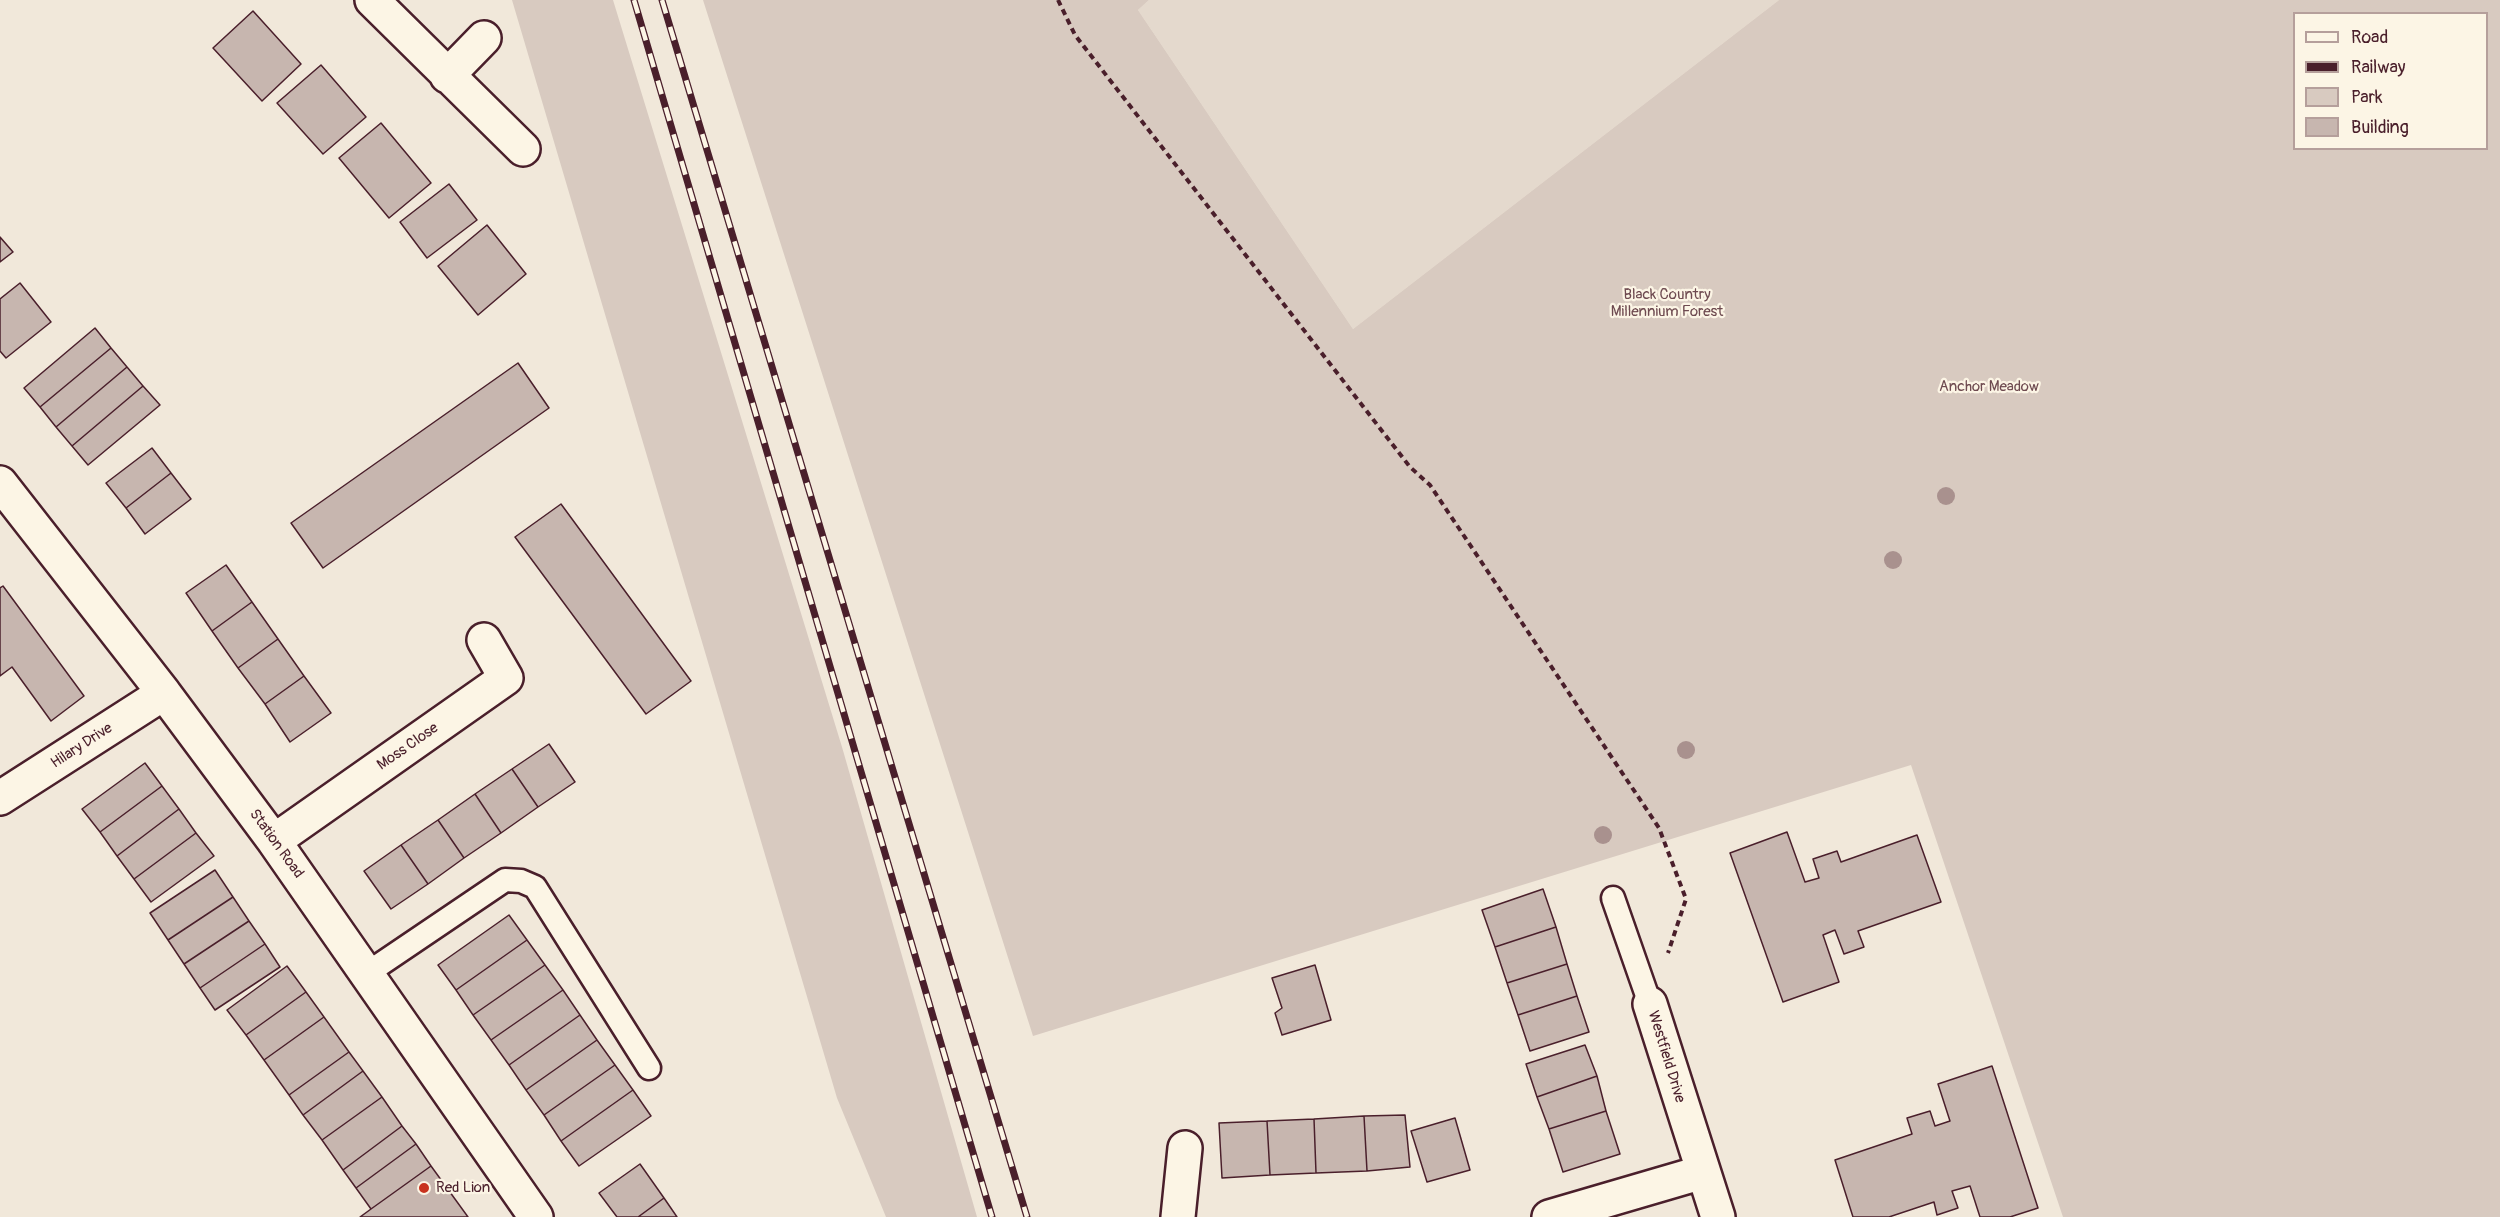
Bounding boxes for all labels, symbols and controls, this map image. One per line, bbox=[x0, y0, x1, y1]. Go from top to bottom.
legend bbox=[2293, 12, 2488, 150]
text: Road bbox=[2351, 26, 2388, 49]
text: Railway bbox=[2351, 56, 2406, 79]
text: Park bbox=[2351, 86, 2383, 109]
text: Building bbox=[2351, 116, 2409, 139]
park label: Black Country Millennium Forest bbox=[1611, 286, 1723, 321]
park label: Anchor Meadow bbox=[1939, 378, 2039, 396]
street label: Hilary Drive bbox=[48, 719, 116, 773]
street label: Moss Close bbox=[374, 719, 442, 775]
street label: Station Road bbox=[245, 806, 307, 882]
street label: Westfield Drive bbox=[1643, 1009, 1689, 1105]
place label: Red Lion bbox=[436, 1179, 490, 1197]
marker: Red Lion bbox=[417, 1181, 431, 1195]

